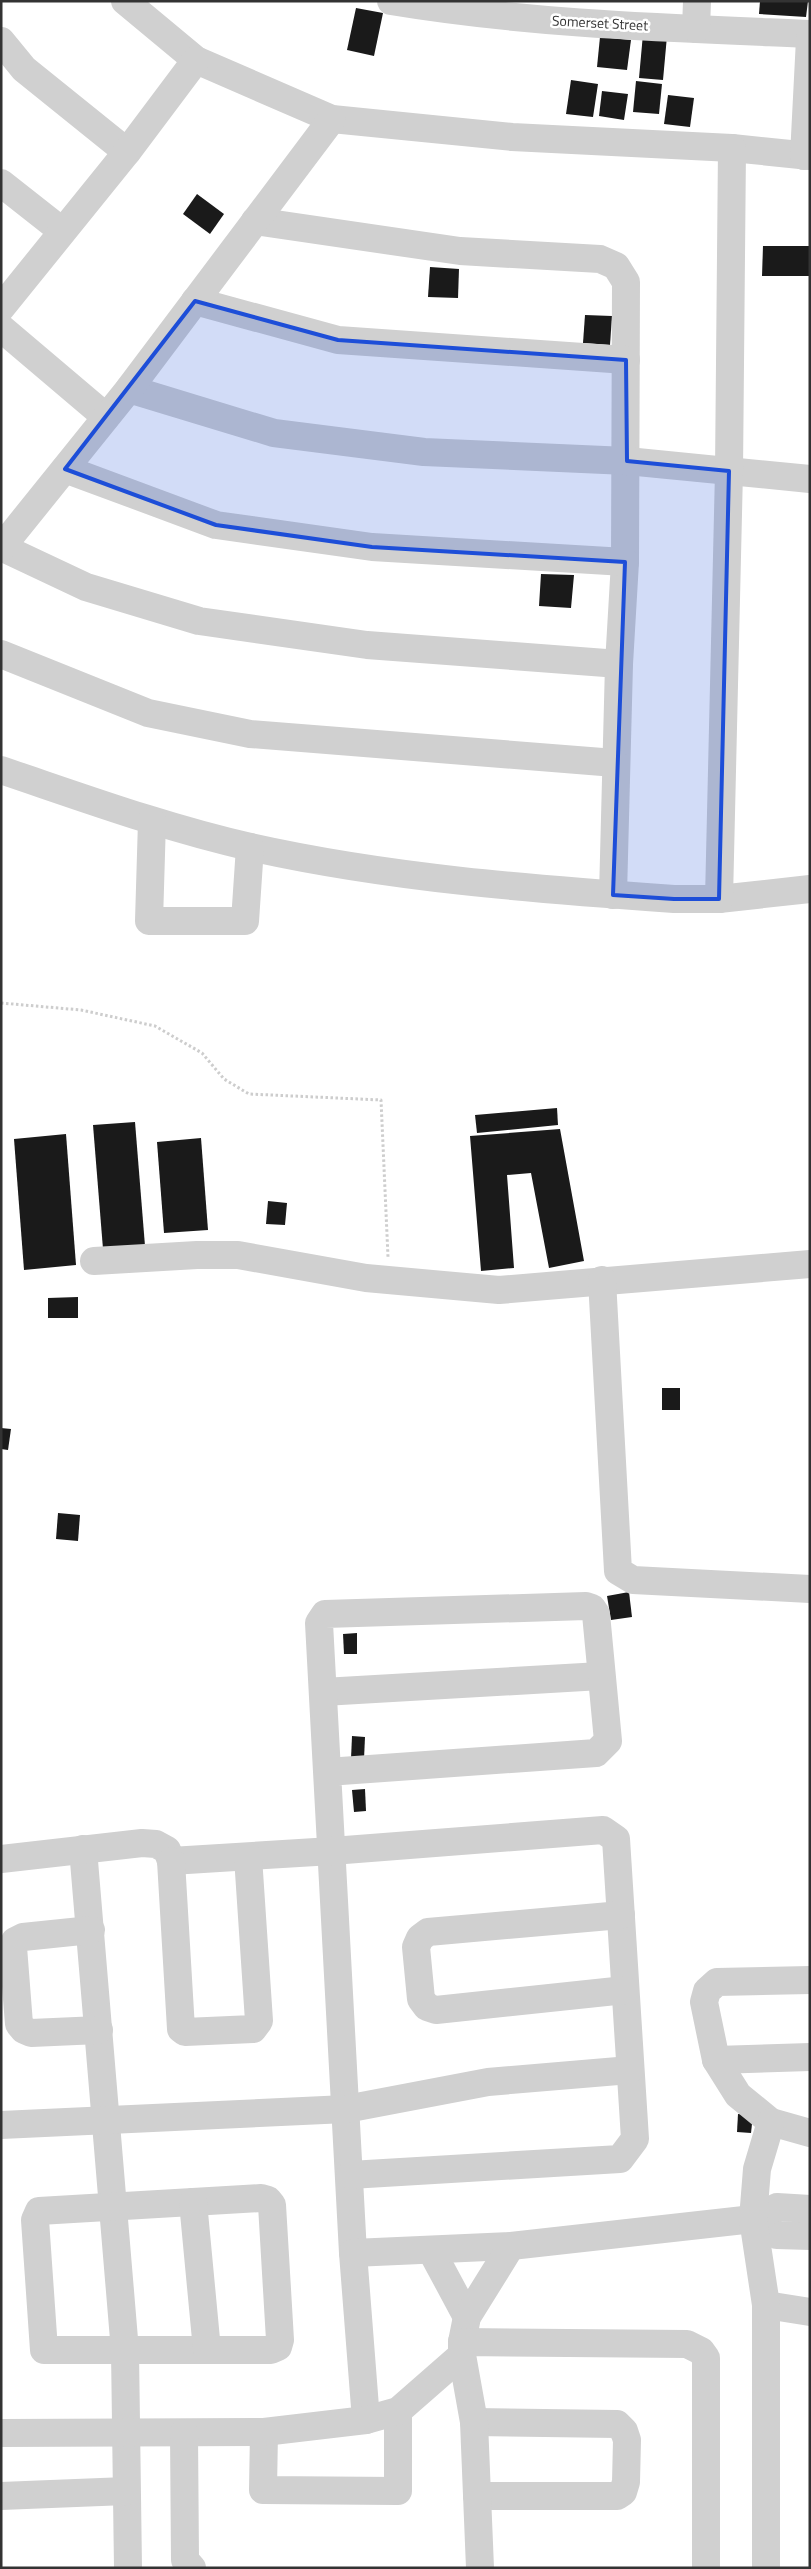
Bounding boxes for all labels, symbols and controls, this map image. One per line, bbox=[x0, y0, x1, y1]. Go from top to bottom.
street label: Somerset Street bbox=[551, 9, 649, 36]

